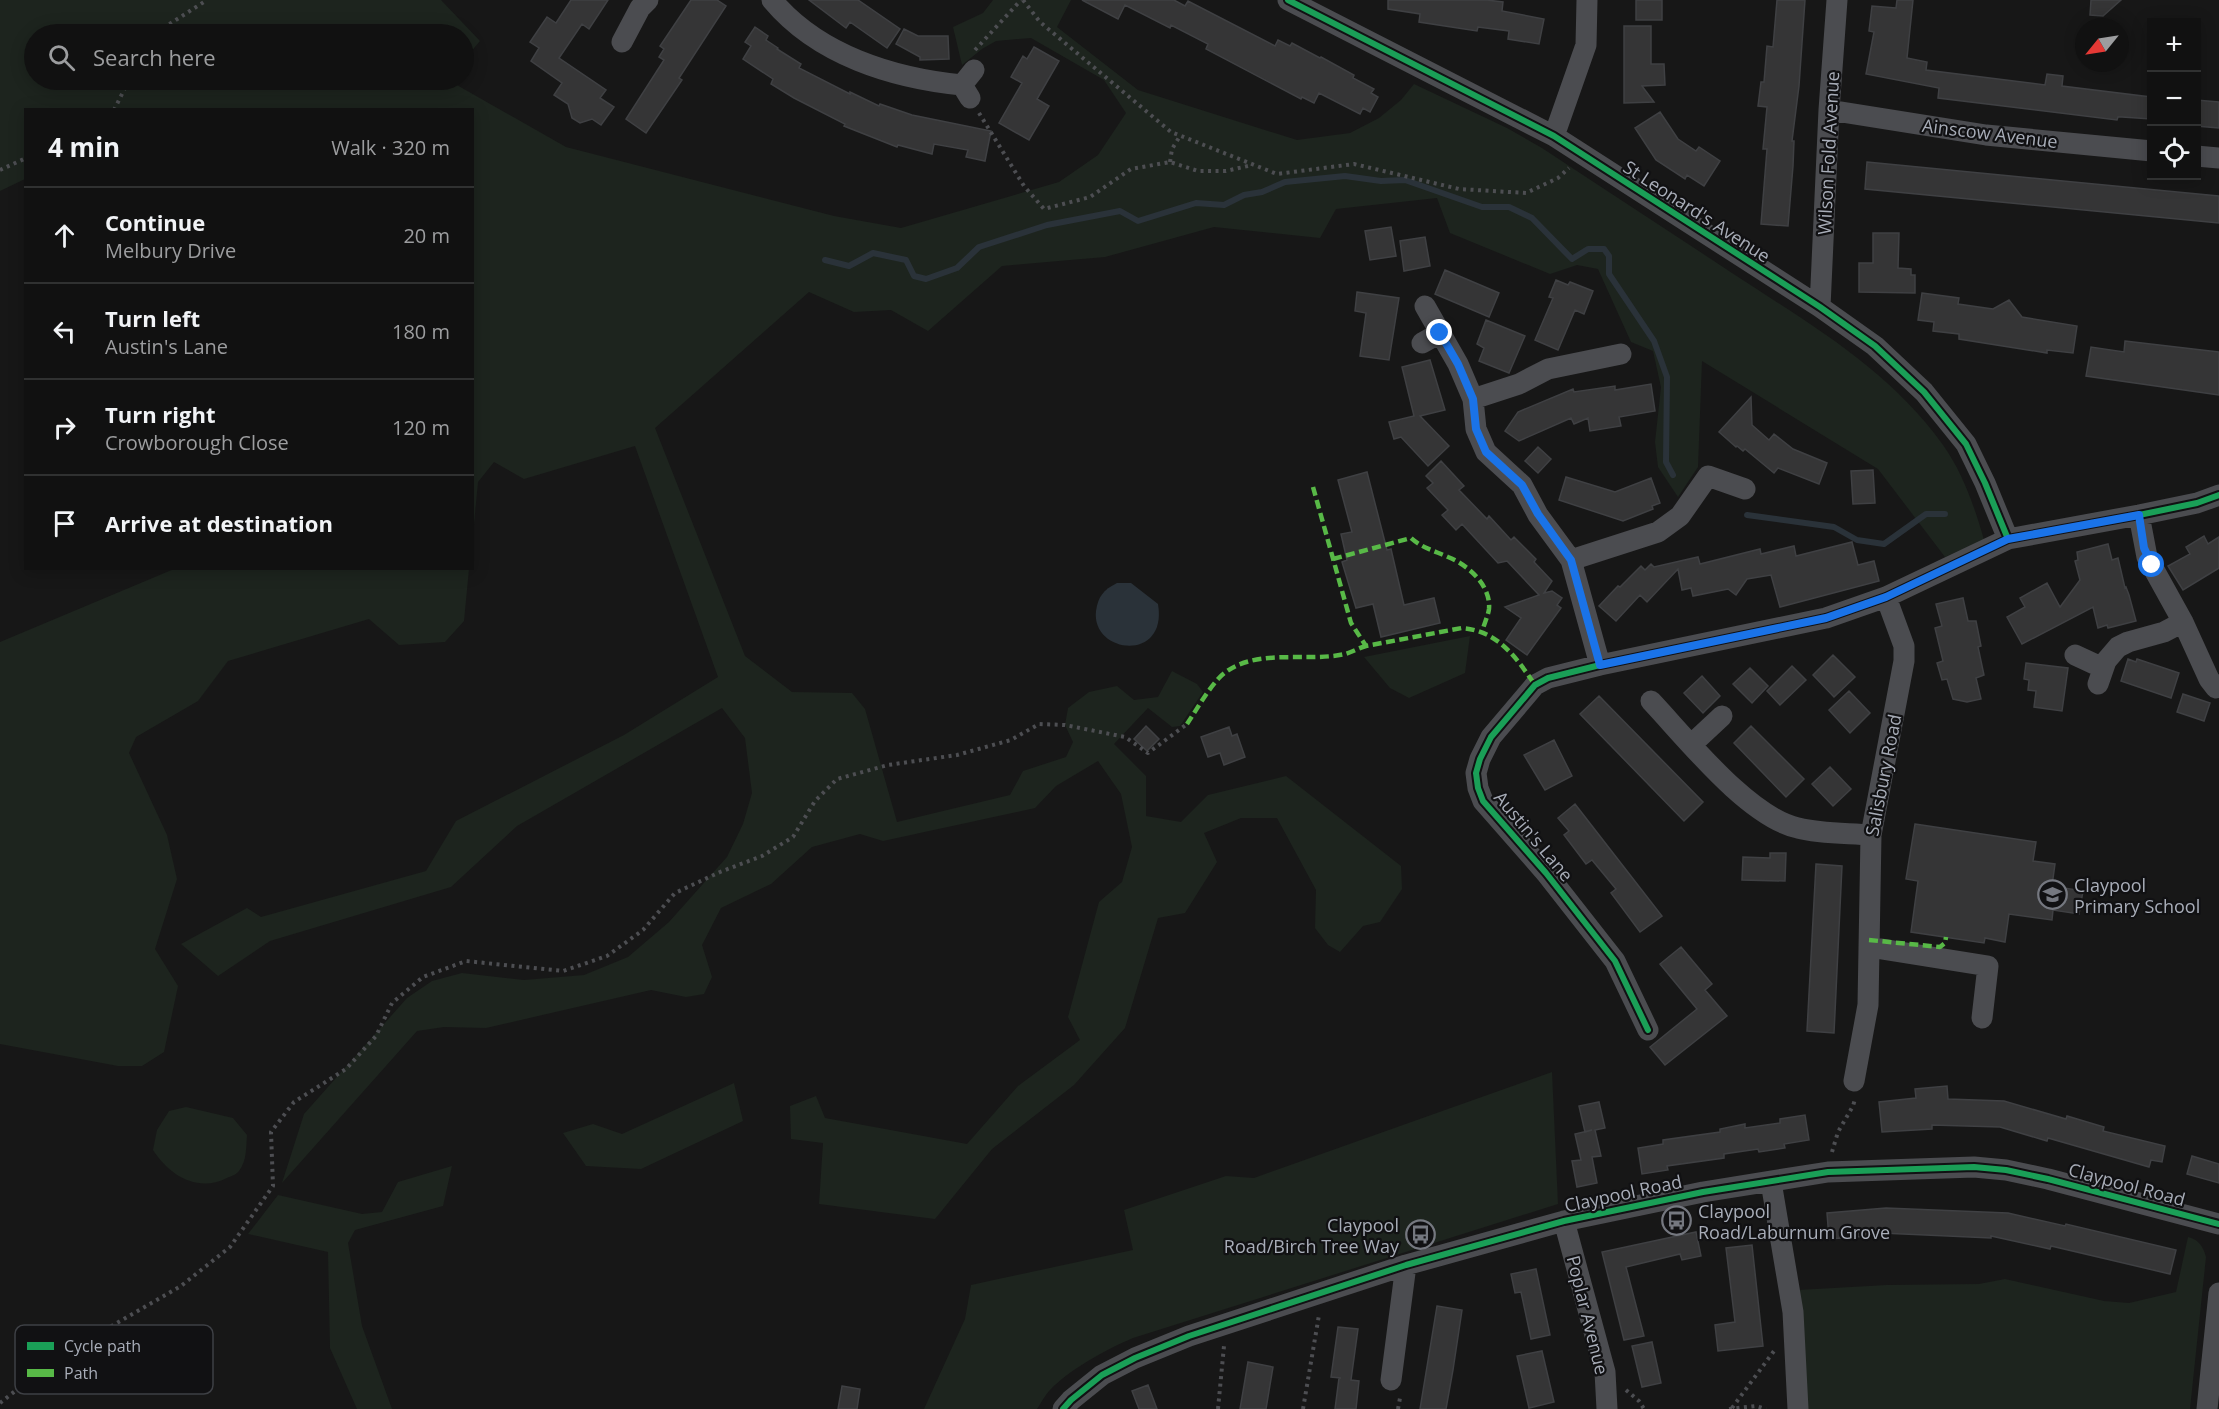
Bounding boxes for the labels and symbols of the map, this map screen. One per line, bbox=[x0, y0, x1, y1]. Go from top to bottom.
north arrow bbox=[2075, 18, 2129, 72]
street label: Wilson Fold Avenue bbox=[1812, 71, 1844, 235]
street label: Ainscow Avenue bbox=[1921, 113, 2059, 153]
street label: St Leonard's Avenue bbox=[1619, 154, 1775, 268]
route end bbox=[1426, 319, 1452, 345]
route start bbox=[2138, 551, 2164, 577]
street label: Salisbury Road bbox=[1859, 712, 1907, 838]
street label: Austin's Lane bbox=[1489, 786, 1579, 886]
place label: Claypool Primary School bbox=[2074, 873, 2200, 918]
school or university icon: Claypool Primary School bbox=[2037, 879, 2069, 911]
street label: Claypool Road bbox=[2066, 1157, 2188, 1211]
street label: Claypool Road bbox=[1562, 1169, 1684, 1217]
place label: Claypool Road/Laburnum Grove bbox=[1698, 1199, 1890, 1244]
bus stop icon: Claypool Road/Laburnum Grove bbox=[1661, 1205, 1693, 1237]
place label: Claypool Road/Birch Tree Way bbox=[1224, 1213, 1400, 1258]
bus stop icon: Claypool Road/Birch Tree Way bbox=[1404, 1219, 1436, 1251]
street label: Poplar Avenue bbox=[1562, 1253, 1614, 1377]
legend bbox=[15, 1325, 213, 1394]
text: Cycle path bbox=[64, 1335, 141, 1357]
text: Path bbox=[64, 1362, 98, 1384]

